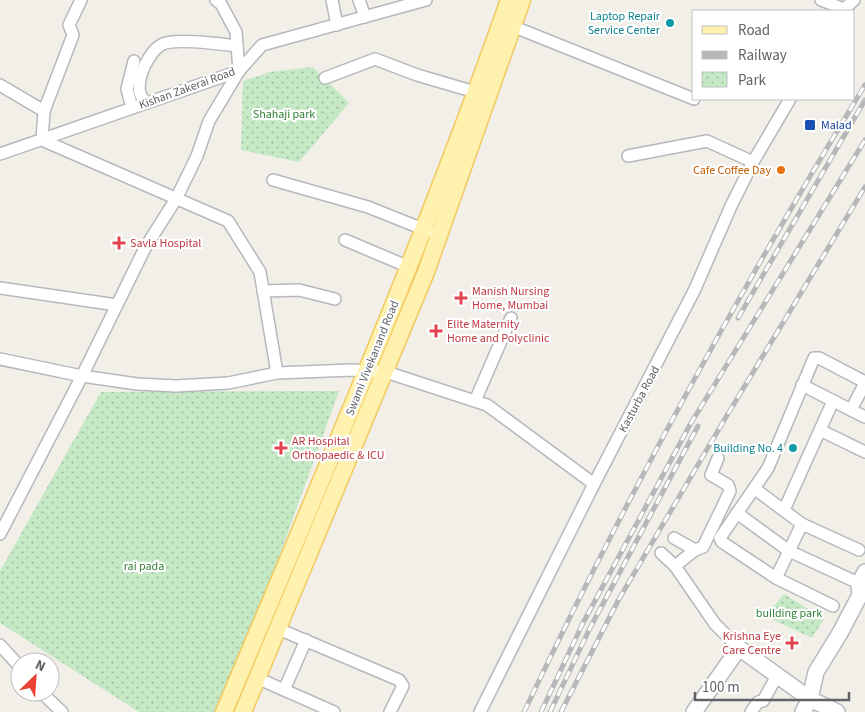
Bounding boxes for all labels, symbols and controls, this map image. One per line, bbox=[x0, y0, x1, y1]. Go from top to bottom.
place label: Laptop Repair Service Center bbox=[588, 8, 661, 39]
legend bbox=[692, 10, 855, 100]
marker: Laptop Repair Service Center bbox=[664, 17, 676, 29]
text: Road bbox=[738, 20, 770, 41]
text: Railway bbox=[738, 45, 787, 66]
street label: Kishan Zakerai Road bbox=[137, 63, 238, 114]
text: Park bbox=[738, 70, 767, 91]
park label: Shahaji park bbox=[253, 106, 315, 123]
place label: Malad bbox=[821, 117, 852, 134]
marker: Malad bbox=[803, 118, 817, 132]
place label: Cafe Coffee Day bbox=[693, 162, 771, 179]
marker: Cafe Coffee Day bbox=[775, 164, 787, 176]
place label: Savla Hospital bbox=[130, 235, 201, 252]
marker: Savla Hospital bbox=[112, 236, 126, 250]
place label: Manish Nursing Home, Mumbai bbox=[472, 283, 549, 314]
marker: Manish Nursing Home, Mumbai bbox=[454, 291, 468, 305]
street label: Swami Vivekanand Road bbox=[342, 298, 403, 418]
place label: Elite Maternity Home and Polyclinic bbox=[447, 316, 550, 347]
marker: Elite Maternity Home and Polyclinic bbox=[429, 324, 443, 338]
street label: Kasturba Road bbox=[615, 363, 664, 436]
place label: AR Hospital Orthopaedic & ICU bbox=[292, 433, 385, 464]
place label: Building No. 4 bbox=[713, 440, 783, 457]
marker: AR Hospital Orthopaedic & ICU bbox=[274, 441, 288, 455]
marker: Building No. 4 bbox=[787, 442, 799, 454]
park label: rai pada bbox=[124, 558, 164, 575]
park label: building park bbox=[756, 605, 822, 622]
place label: Krishna Eye Care Centre bbox=[722, 628, 781, 659]
marker: Krishna Eye Care Centre bbox=[785, 636, 799, 650]
north arrow bbox=[10, 652, 60, 702]
text: N bbox=[32, 655, 49, 677]
scale bar bbox=[695, 670, 849, 702]
text: 100 m bbox=[702, 677, 740, 698]

